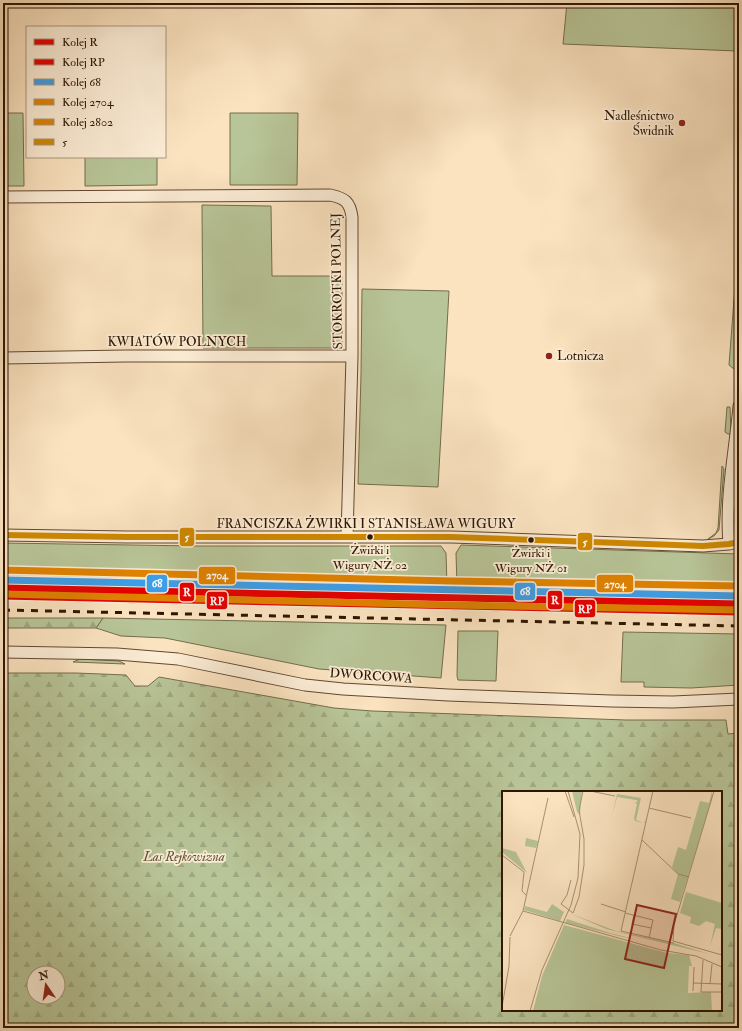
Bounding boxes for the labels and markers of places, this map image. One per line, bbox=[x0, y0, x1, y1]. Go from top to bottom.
place label: Nadleśnictwo Świdnik bbox=[604, 108, 675, 139]
marker: Nadleśnictwo Świdnik bbox=[677, 118, 687, 128]
place label: Lotnicza bbox=[557, 348, 605, 364]
marker: Lotnicza bbox=[544, 351, 554, 361]
marker: Żwirki i Wigury NŻ 02 bbox=[365, 532, 375, 542]
marker: Żwirki i Wigury NŻ 01 bbox=[526, 535, 536, 545]
place label: Żwirki i Wigury NŻ 02 bbox=[332, 542, 407, 573]
place label: Żwirki i Wigury NŻ 01 bbox=[494, 545, 567, 576]

